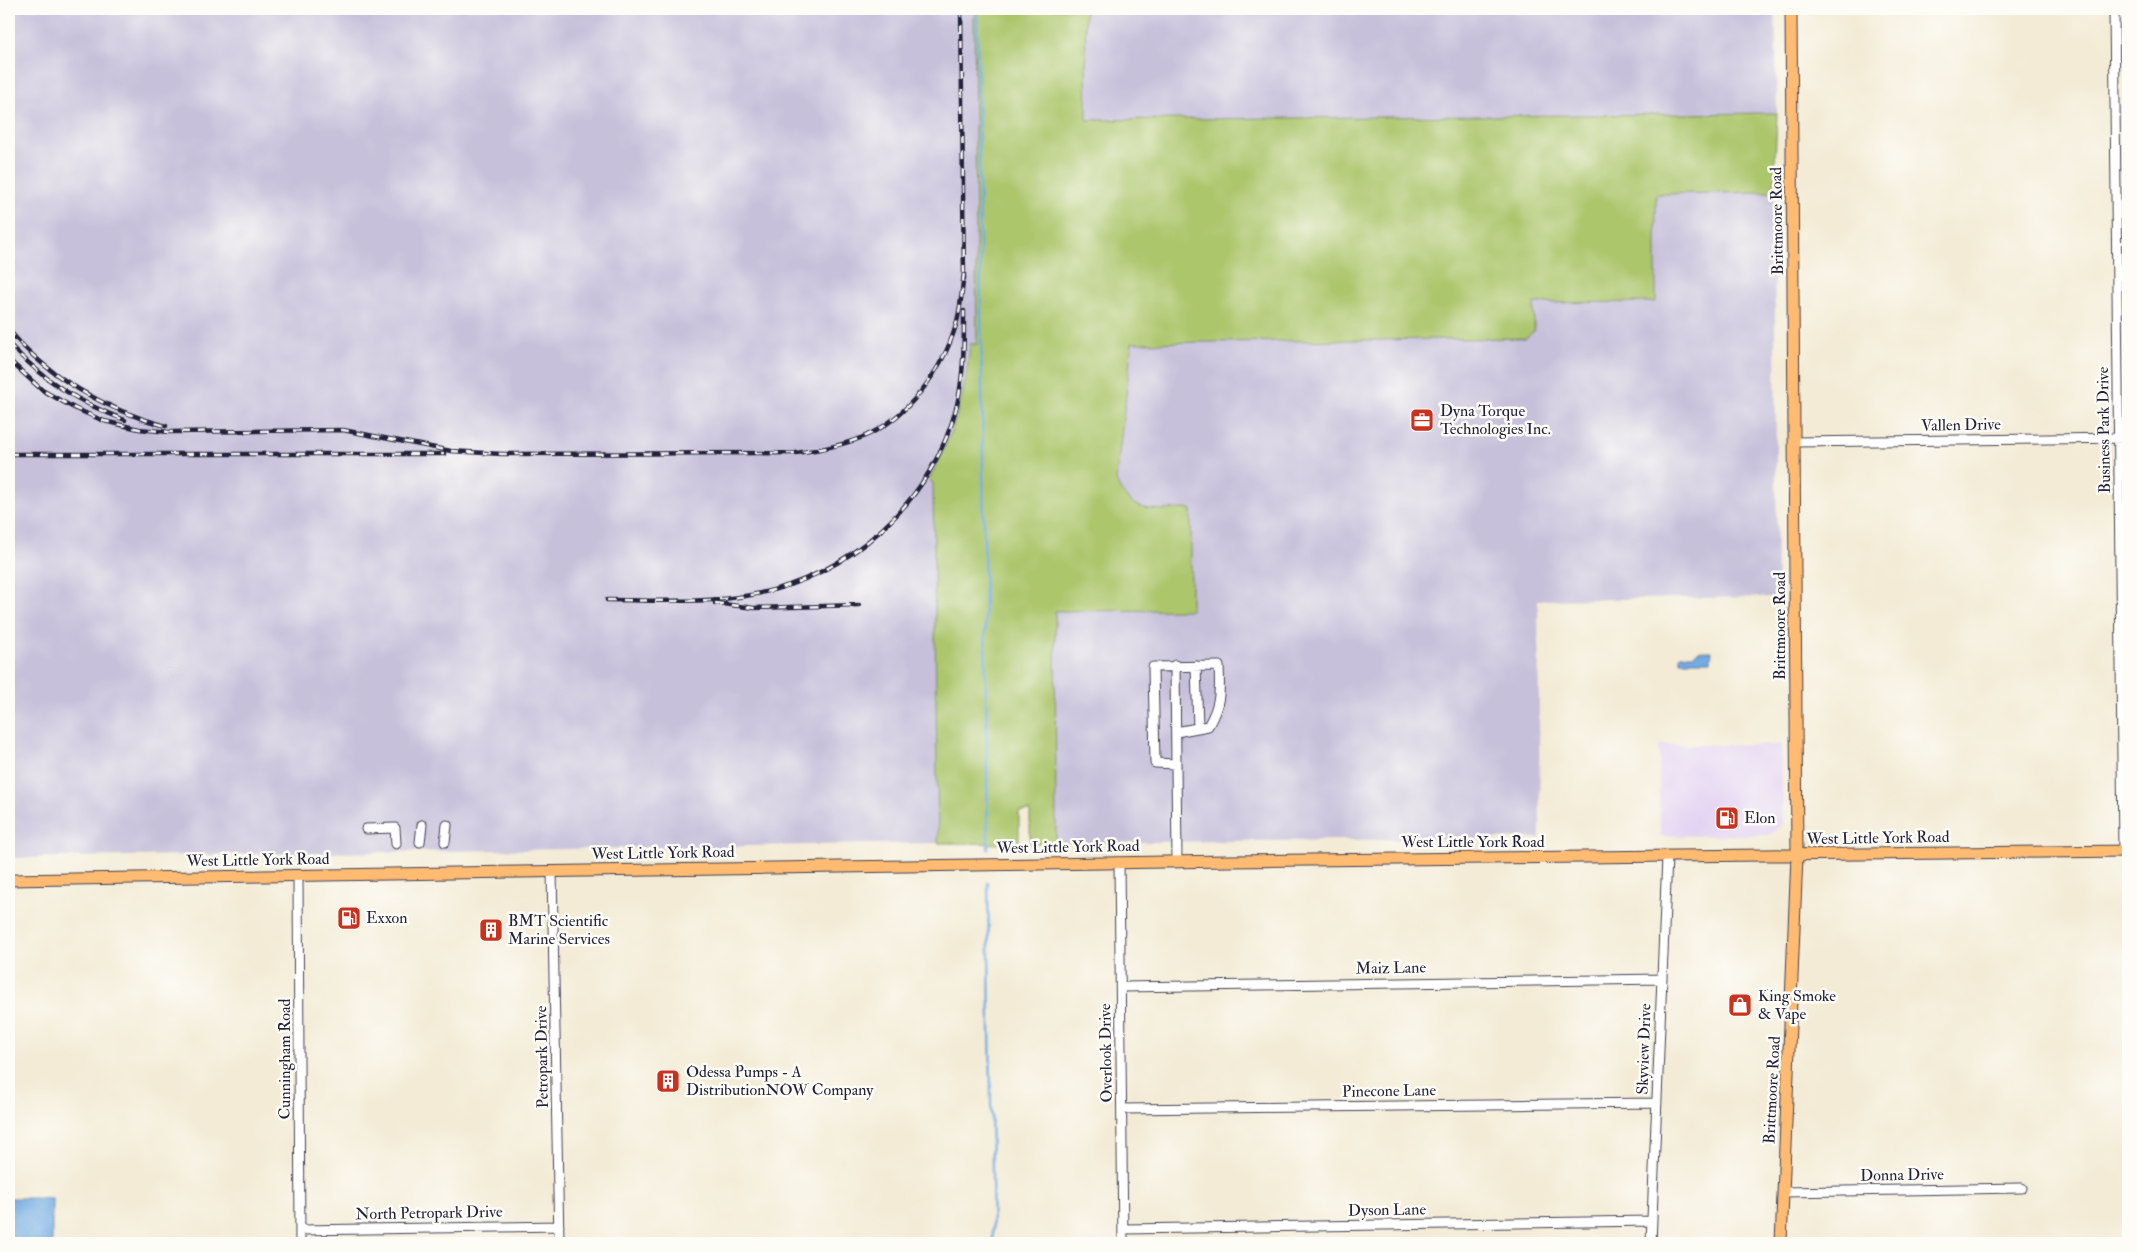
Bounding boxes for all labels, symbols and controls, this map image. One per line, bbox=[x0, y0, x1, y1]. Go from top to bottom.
street label: Brittmoore Road bbox=[1766, 167, 1788, 275]
street label: Business Park Drive bbox=[2093, 366, 2115, 494]
place label: Dyna Torque Technologies Inc. bbox=[1440, 401, 1551, 439]
office icon: Dyna Torque Technologies Inc. bbox=[1409, 407, 1435, 433]
street label: Vallen Drive bbox=[1921, 414, 2001, 436]
street label: Brittmoore Road bbox=[1770, 572, 1790, 680]
fuel station icon: Elon bbox=[1714, 805, 1740, 831]
place label: Elon bbox=[1744, 808, 1776, 828]
street label: West Little York Road bbox=[1805, 827, 1950, 849]
street label: West Little York Road bbox=[1400, 832, 1545, 852]
street label: West Little York Road bbox=[995, 836, 1140, 858]
street label: West Little York Road bbox=[590, 842, 735, 864]
street label: West Little York Road bbox=[185, 849, 330, 871]
fuel station icon: Exxon bbox=[336, 905, 362, 931]
place label: Exxon bbox=[366, 908, 408, 928]
place label: BMT Scientific Marine Services bbox=[508, 911, 610, 949]
building icon: BMT Scientific Marine Services bbox=[478, 917, 504, 943]
street label: Maiz Lane bbox=[1356, 957, 1427, 979]
place label: King Smoke & Vape bbox=[1758, 986, 1836, 1025]
shop icon: King Smoke & Vape bbox=[1727, 992, 1753, 1018]
street label: Cunningham Road bbox=[275, 998, 295, 1119]
street label: Overlook Drive bbox=[1095, 1003, 1117, 1103]
street label: Skyview Drive bbox=[1632, 1003, 1656, 1095]
street label: Petropark Drive bbox=[531, 1005, 554, 1108]
street label: Brittmoore Road bbox=[1759, 1035, 1785, 1144]
place label: Odessa Pumps - A DistributionNOW Company bbox=[686, 1062, 874, 1101]
building icon: Odessa Pumps - A DistributionNOW Company bbox=[655, 1068, 681, 1094]
street label: Pinecone Lane bbox=[1342, 1080, 1436, 1102]
street label: Donna Drive bbox=[1860, 1164, 1944, 1186]
street label: Dyson Lane bbox=[1348, 1199, 1426, 1221]
street label: North Petropark Drive bbox=[355, 1202, 503, 1225]

